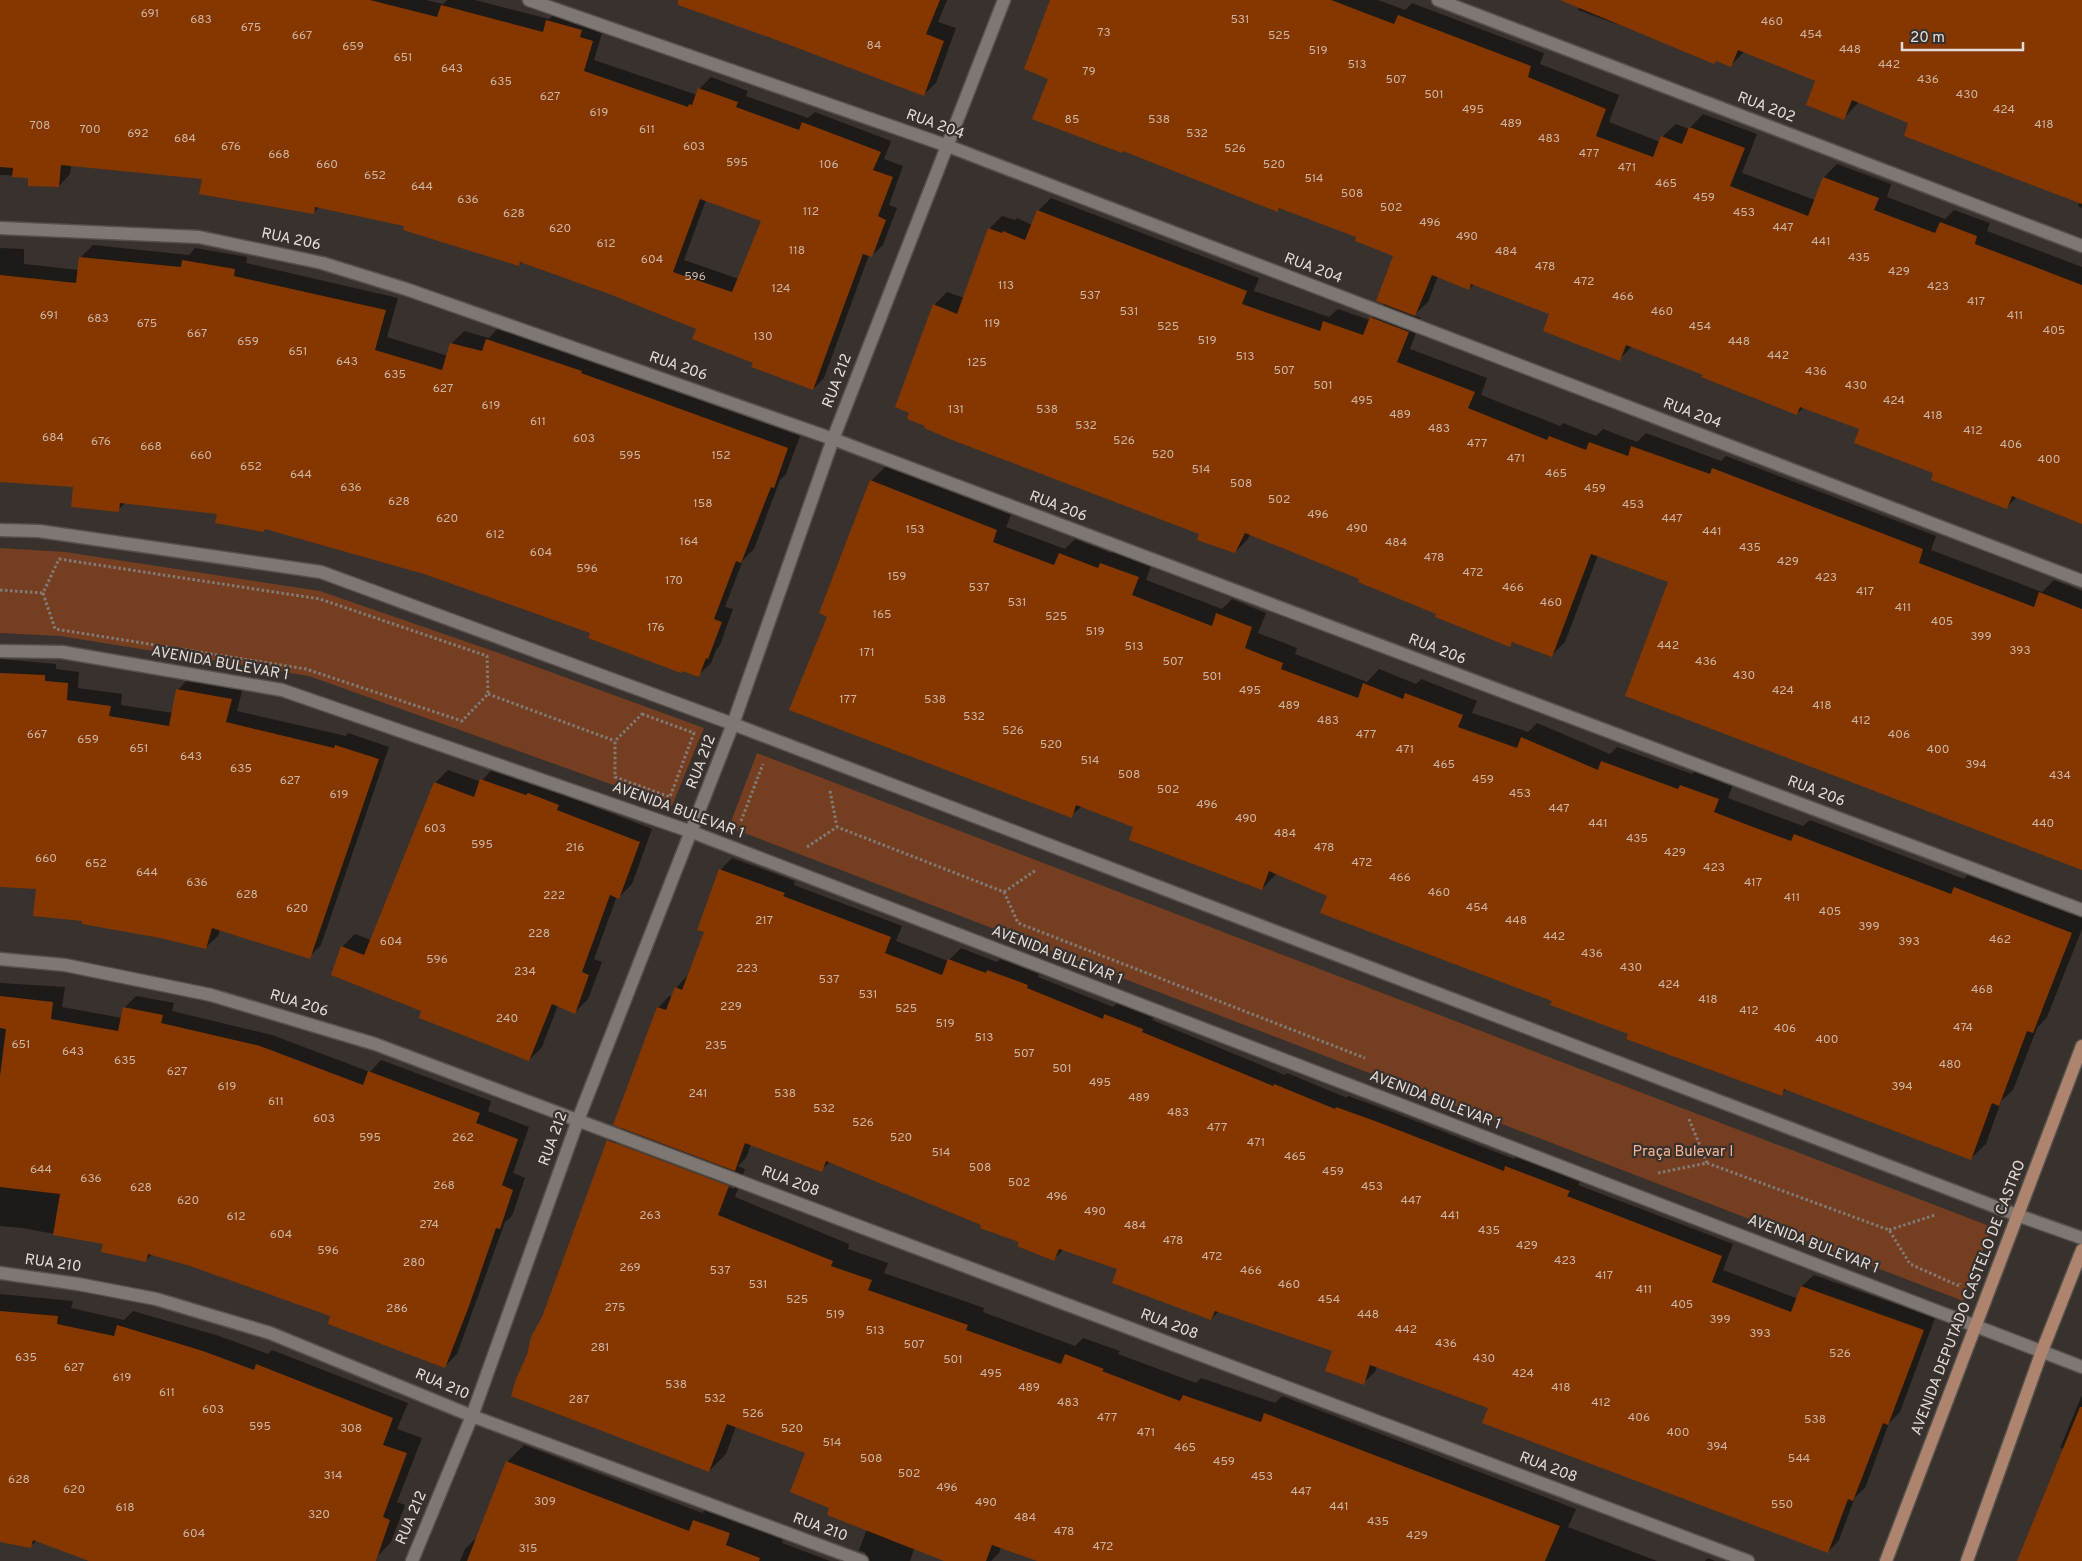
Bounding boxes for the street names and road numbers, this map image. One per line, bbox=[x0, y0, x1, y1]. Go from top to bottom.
street label: RUA 202 bbox=[1734, 88, 1798, 128]
street label: RUA 204 bbox=[903, 106, 967, 144]
street label: RUA 206 bbox=[259, 224, 323, 256]
street label: RUA 204 bbox=[1281, 249, 1345, 289]
street label: RUA 206 bbox=[646, 348, 710, 386]
street label: RUA 212 bbox=[819, 351, 857, 411]
street label: RUA 204 bbox=[1660, 394, 1724, 434]
street label: RUA 206 bbox=[1026, 487, 1090, 527]
street label: RUA 206 bbox=[1405, 630, 1469, 670]
street label: AVENIDA BULEVAR 1 bbox=[150, 643, 290, 685]
street label: RUA 212 bbox=[683, 732, 721, 792]
street label: RUA 206 bbox=[1784, 772, 1848, 812]
street label: AVENIDA BULEVAR 1 bbox=[609, 778, 747, 844]
street label: AVENIDA BULEVAR 1 bbox=[989, 922, 1125, 990]
street label: RUA 206 bbox=[267, 986, 331, 1022]
street label: AVENIDA BULEVAR 1 bbox=[1367, 1067, 1503, 1135]
street label: RUA 212 bbox=[535, 1109, 573, 1169]
street label: AVENIDA DEPUTADO CASTELO DE CASTRO bbox=[1908, 1158, 2030, 1438]
street label: RUA 208 bbox=[758, 1162, 822, 1202]
street label: AVENIDA BULEVAR 1 bbox=[1745, 1211, 1881, 1279]
street label: RUA 210 bbox=[23, 1251, 83, 1277]
street label: RUA 208 bbox=[1137, 1305, 1201, 1345]
street label: RUA 210 bbox=[412, 1365, 472, 1405]
street label: RUA 208 bbox=[1516, 1448, 1580, 1488]
street label: RUA 212 bbox=[392, 1488, 432, 1548]
street label: RUA 210 bbox=[790, 1509, 850, 1547]

